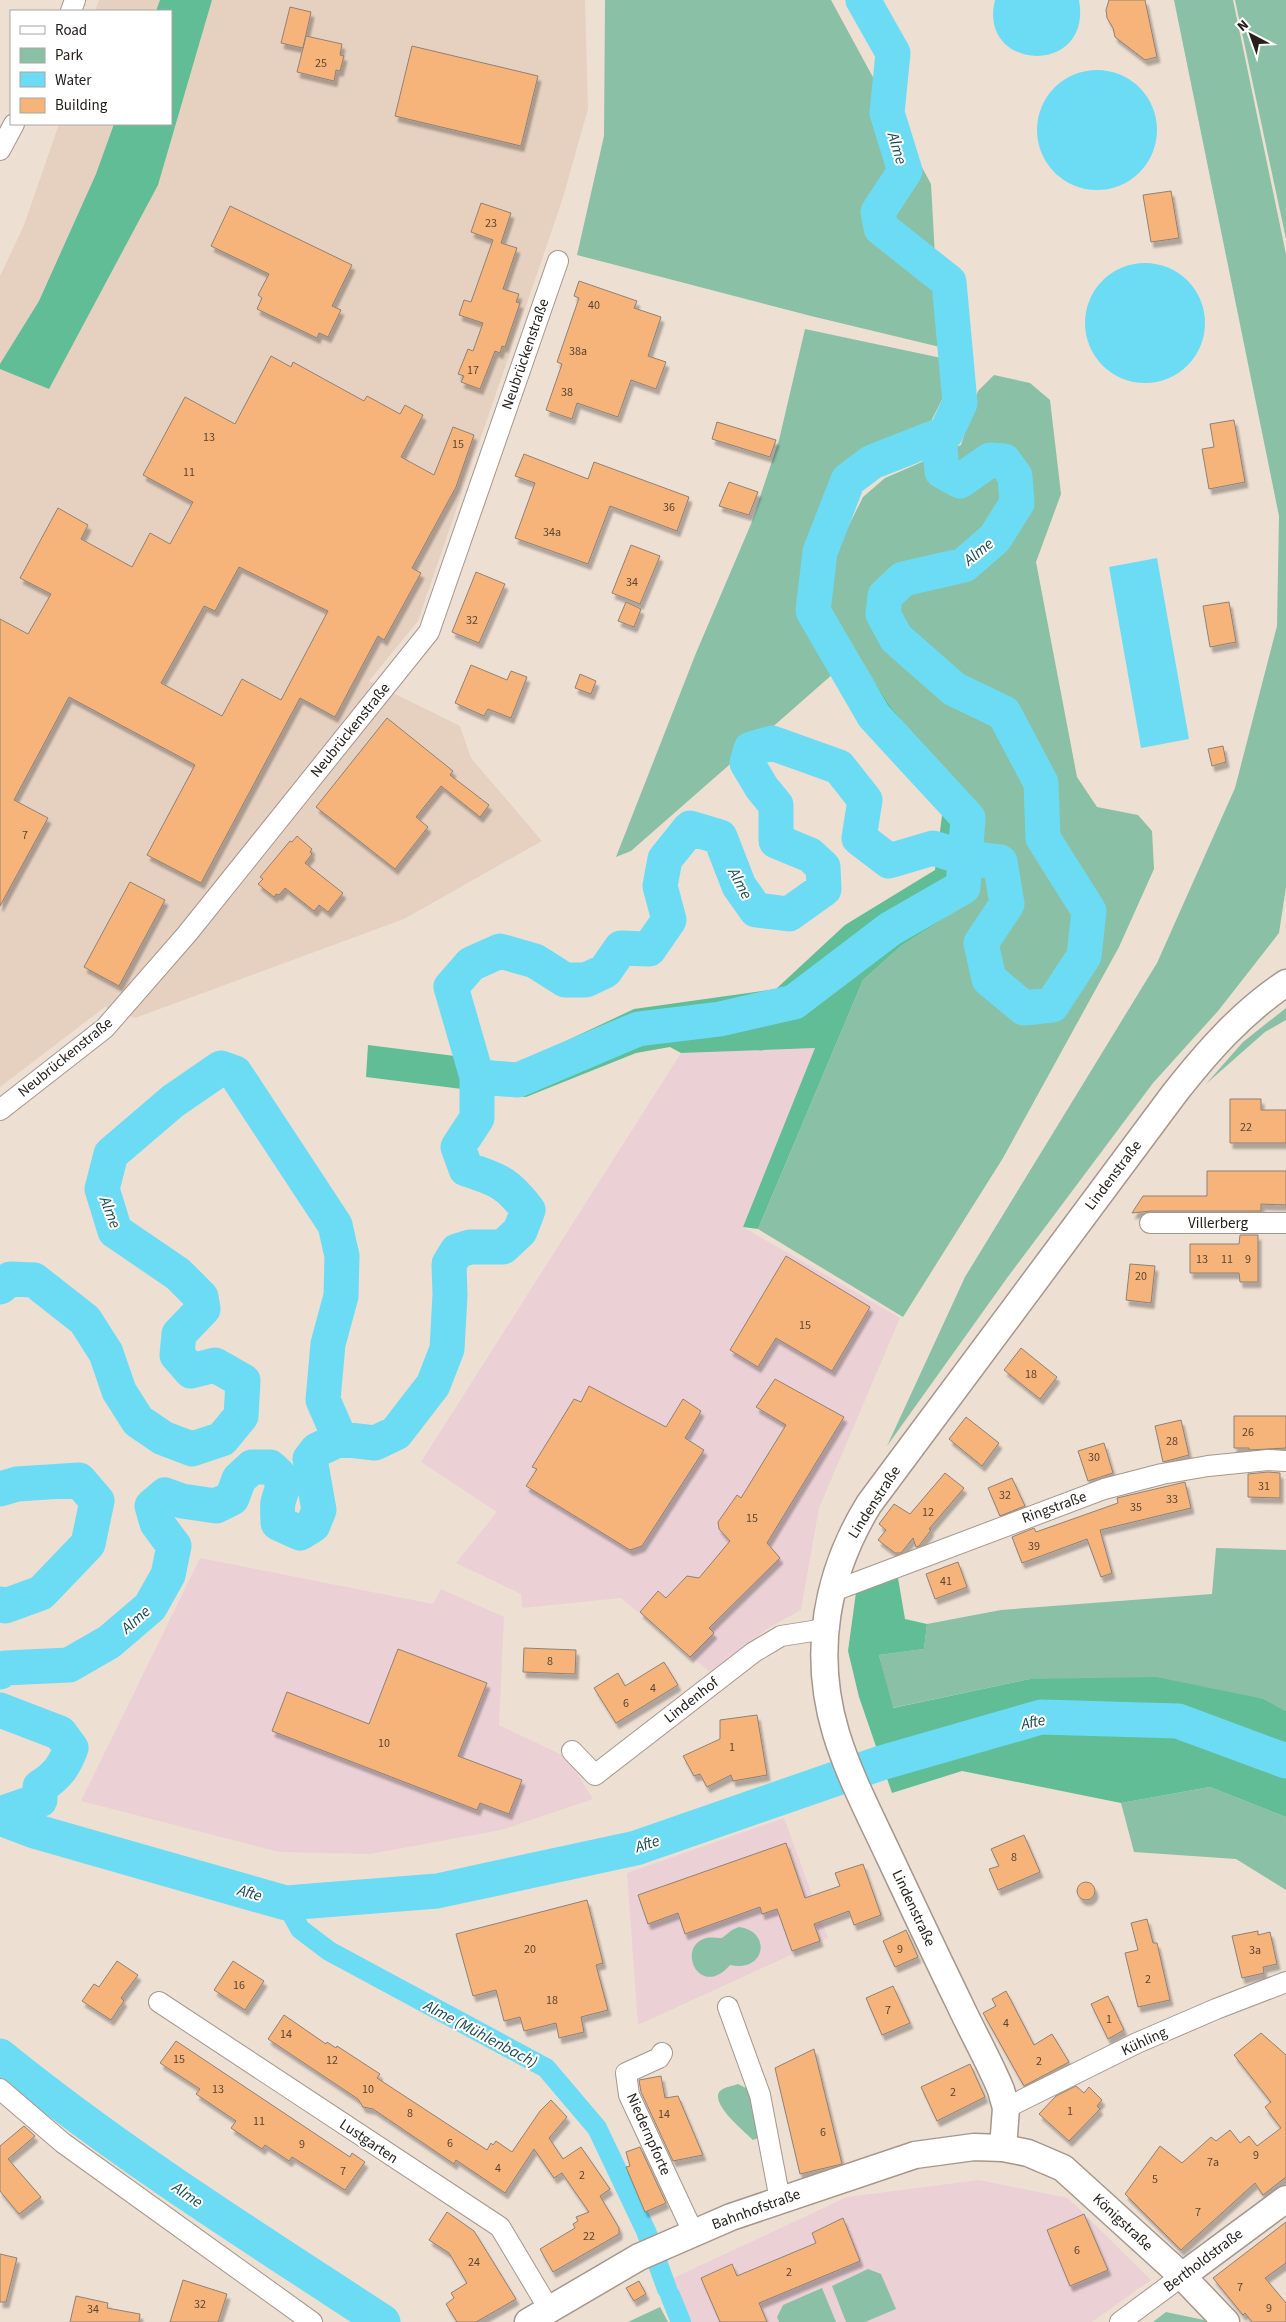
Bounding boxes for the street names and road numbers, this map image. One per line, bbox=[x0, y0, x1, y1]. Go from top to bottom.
street label: Neubrückenstraße bbox=[497, 296, 554, 412]
street label: Neubrückenstraße bbox=[306, 679, 395, 782]
street label: Neubrückenstraße bbox=[14, 1013, 117, 1102]
street label: Lindenstraße bbox=[1080, 1136, 1147, 1215]
street label: Villerberg bbox=[1188, 1213, 1248, 1234]
street label: Lindenstraße bbox=[843, 1462, 906, 1543]
street label: Ringstraße bbox=[1019, 1486, 1089, 1529]
street label: Lindenhof bbox=[660, 1672, 723, 1728]
street label: Lindenstraße bbox=[887, 1866, 941, 1950]
street label: Kühling bbox=[1118, 2022, 1171, 2061]
street label: Niedernpforte bbox=[621, 2090, 676, 2179]
street label: Lustgarten bbox=[335, 2114, 402, 2169]
street label: Bahnhofstraße bbox=[709, 2184, 803, 2235]
street label: Königstraße bbox=[1088, 2189, 1158, 2256]
street label: Bertholdstraße bbox=[1159, 2224, 1247, 2297]

